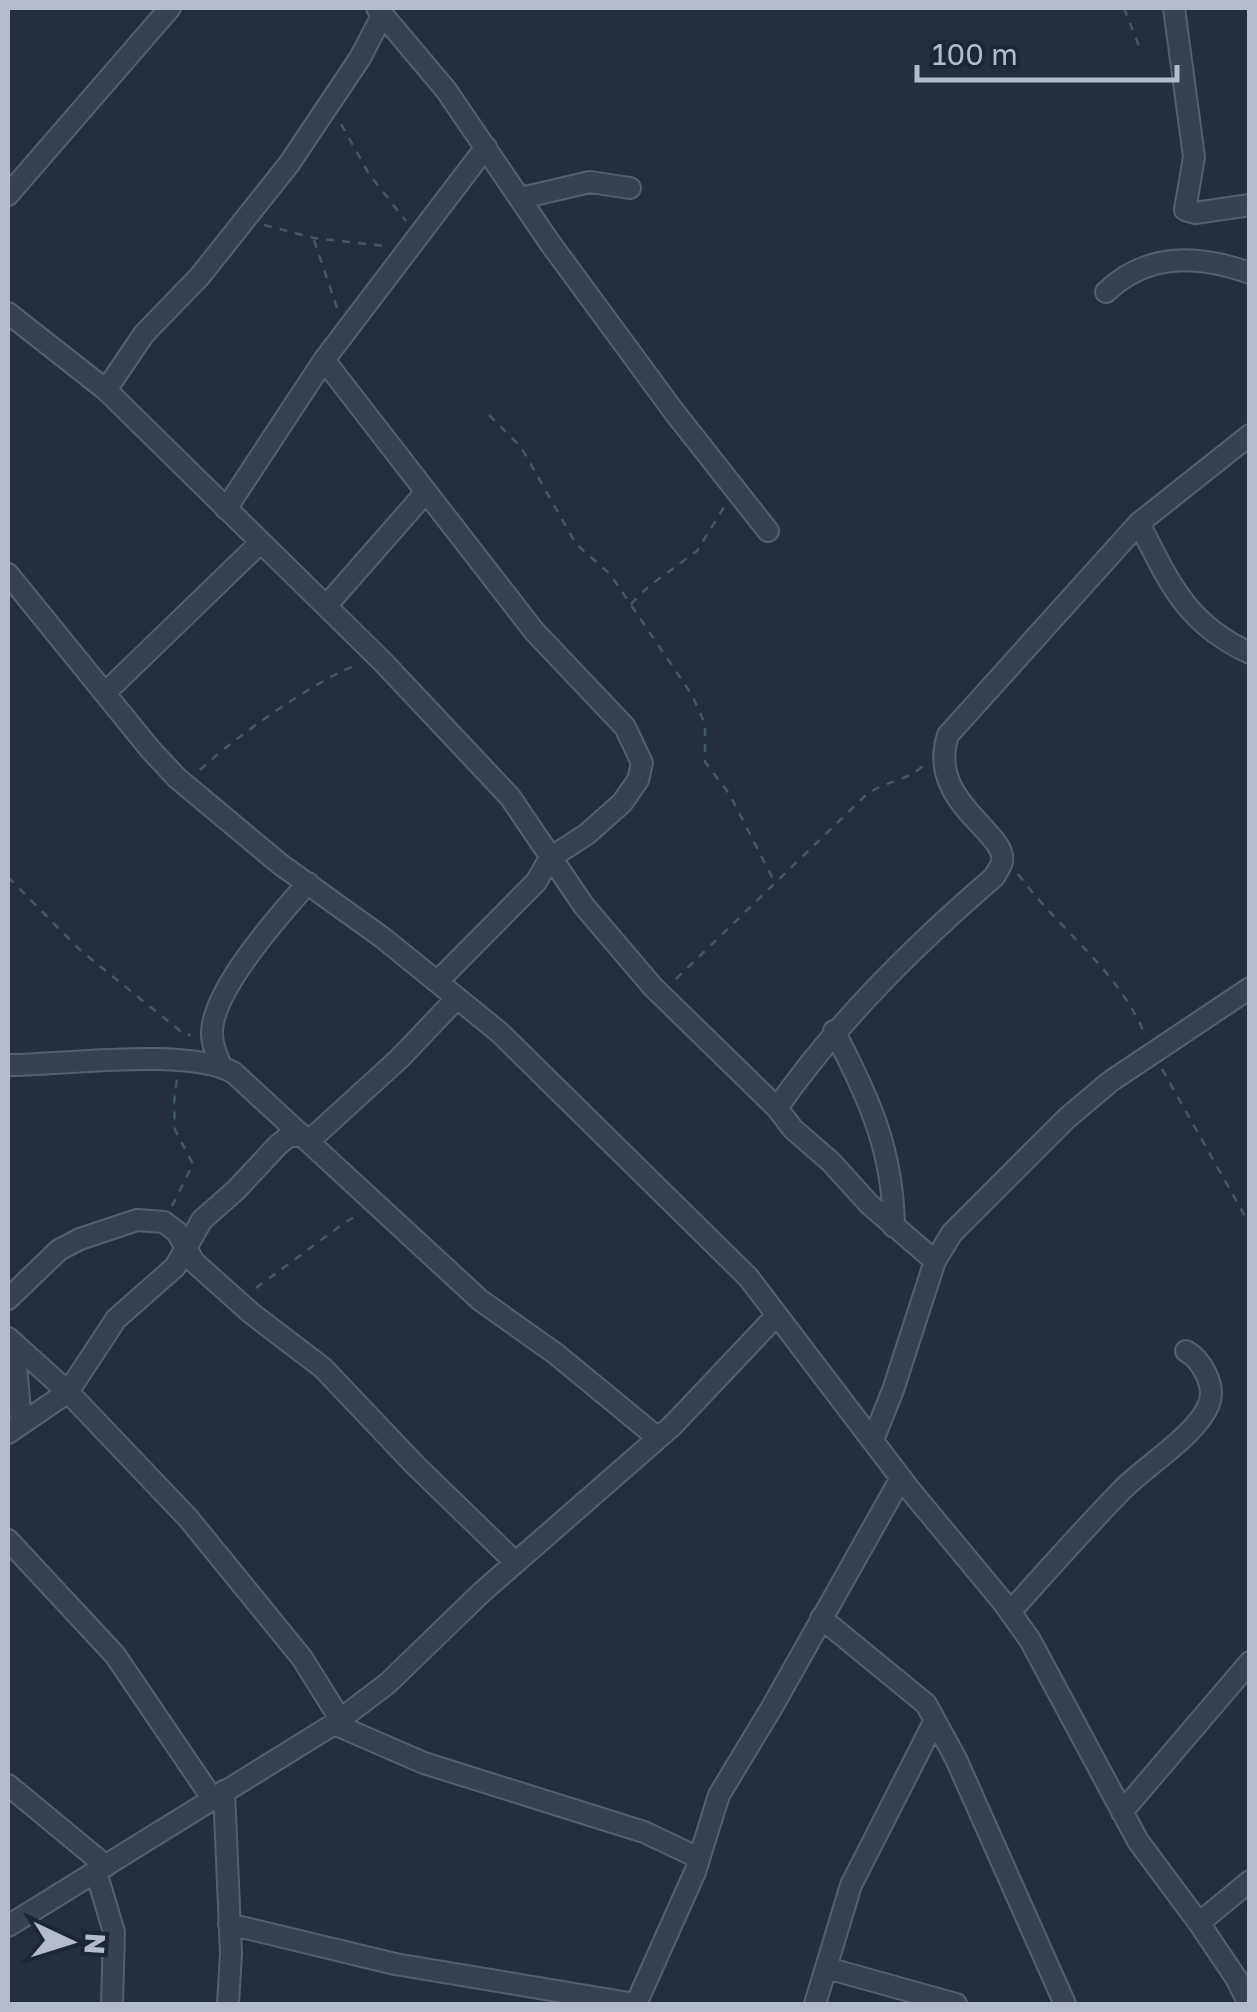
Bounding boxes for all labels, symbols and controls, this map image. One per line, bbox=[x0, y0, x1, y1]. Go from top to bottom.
scale bar bbox=[917, 20, 1177, 82]
text: 100 m bbox=[932, 36, 1018, 72]
north arrow bbox=[20, 1892, 120, 1992]
text: N bbox=[78, 1932, 113, 1956]

